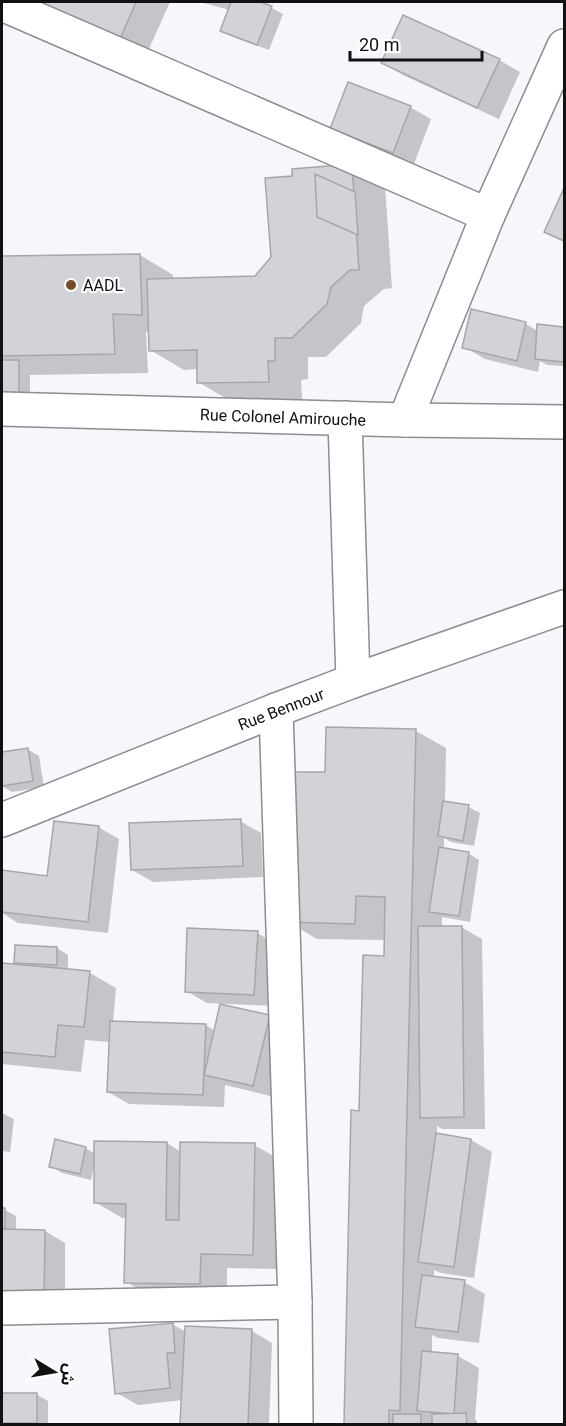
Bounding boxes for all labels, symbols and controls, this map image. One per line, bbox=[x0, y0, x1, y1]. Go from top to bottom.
scale bar bbox=[350, 24, 482, 62]
text: 20 m bbox=[359, 34, 399, 55]
place label: AADL bbox=[83, 276, 123, 295]
marker: AADL bbox=[64, 278, 78, 292]
street label: Rue Colonel Amirouche bbox=[200, 405, 366, 430]
street label: Rue Bennour bbox=[235, 684, 327, 735]
north arrow bbox=[24, 1342, 84, 1402]
text: ش bbox=[57, 1362, 80, 1387]

